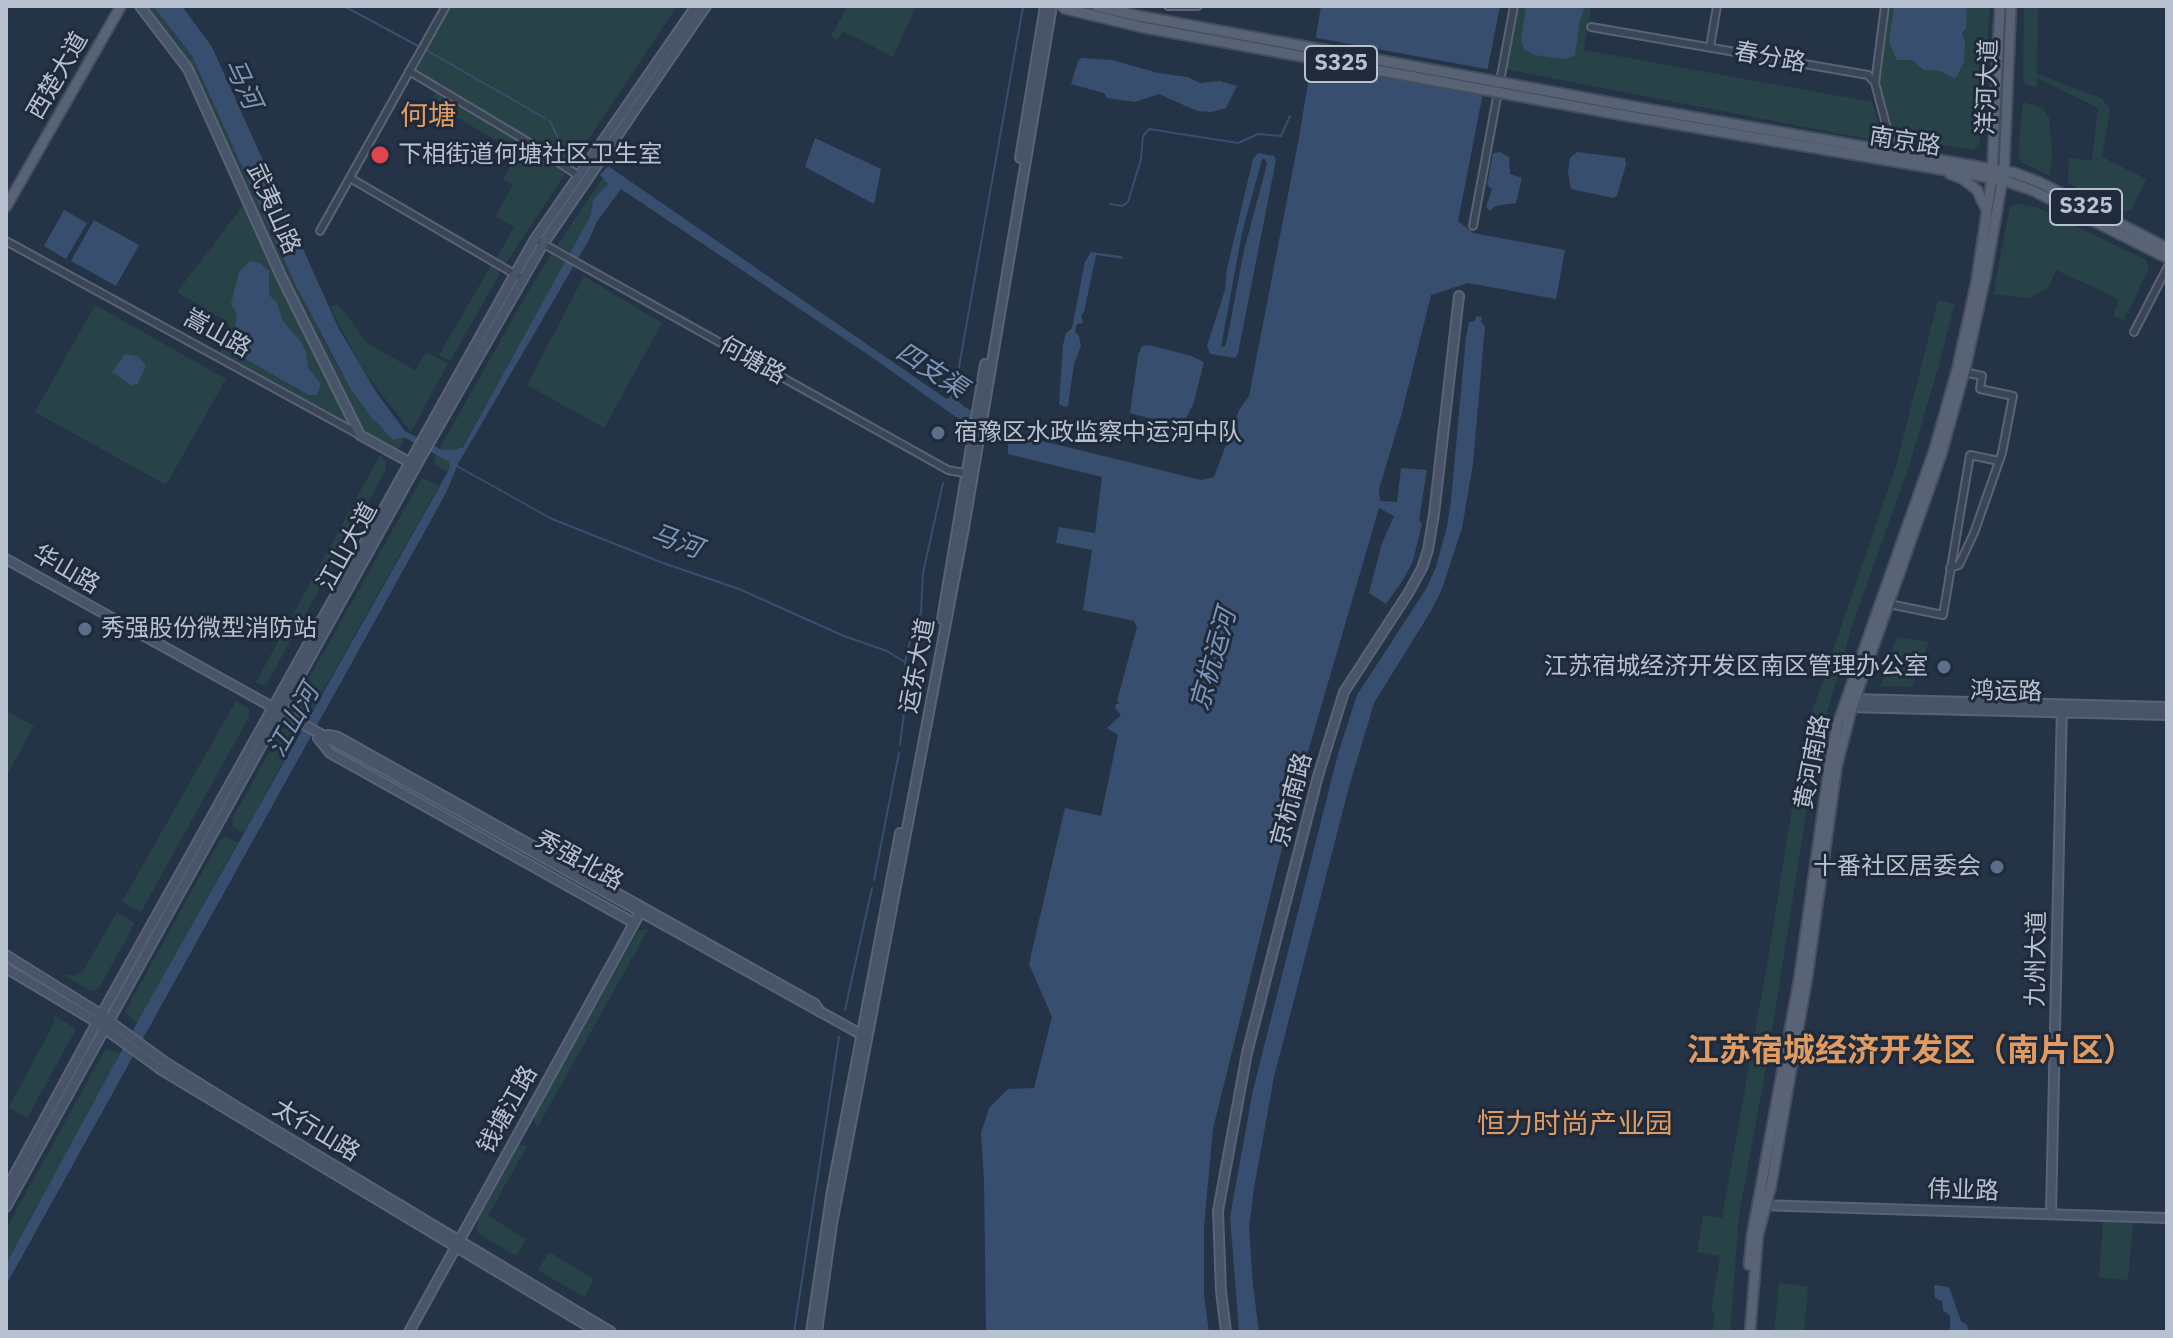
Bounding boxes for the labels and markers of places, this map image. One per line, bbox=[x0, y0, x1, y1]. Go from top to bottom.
place label: 下相街道何塘社区卫生室 bbox=[398, 141, 662, 169]
marker: 下相街道何塘社区卫生室 bbox=[369, 144, 391, 166]
place label: 宿豫区水政监察中运河中队 bbox=[954, 419, 1242, 447]
marker: 宿豫区水政监察中运河中队 bbox=[929, 424, 947, 442]
place label: 秀强股份微型消防站 bbox=[101, 615, 317, 643]
marker: 秀强股份微型消防站 bbox=[76, 620, 94, 638]
place label: 江苏宿城经济开发区南区管理办公室 bbox=[1544, 653, 1928, 681]
marker: 江苏宿城经济开发区南区管理办公室 bbox=[1935, 658, 1953, 676]
place label: 十番社区居委会 bbox=[1813, 853, 1981, 881]
marker: 十番社区居委会 bbox=[1988, 858, 2006, 876]

